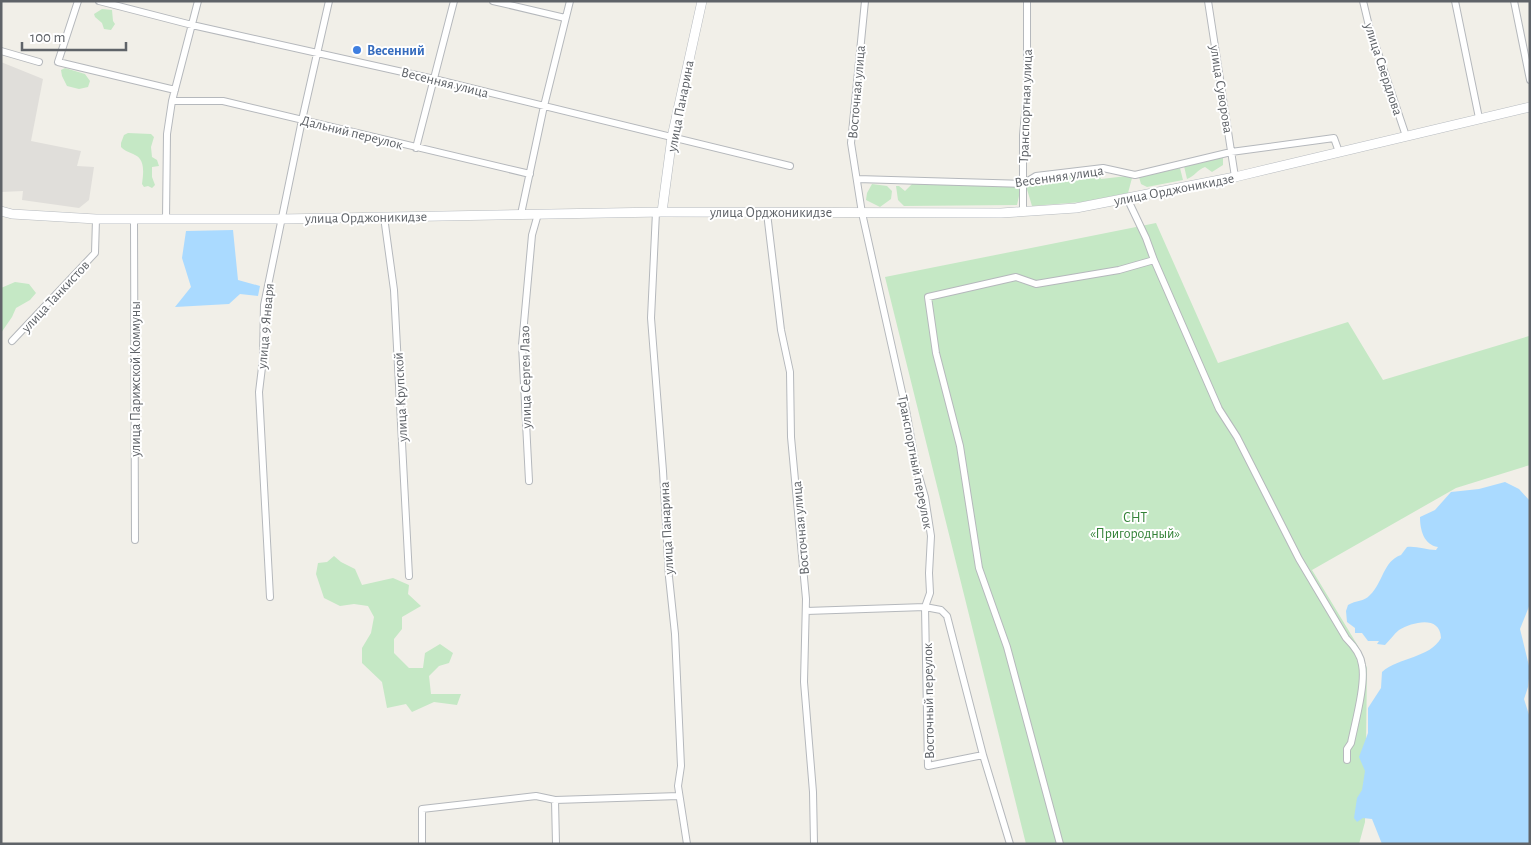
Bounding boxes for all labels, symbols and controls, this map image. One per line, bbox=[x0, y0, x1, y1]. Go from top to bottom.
scale bar bbox=[22, 20, 126, 52]
street label: улица Свердлова bbox=[1361, 20, 1405, 118]
text: 100 m bbox=[30, 30, 65, 45]
street label: улица Суворова bbox=[1207, 43, 1235, 135]
marker: Весенний bbox=[351, 44, 363, 56]
place label: Весенний bbox=[367, 44, 425, 58]
street label: Восточная улица bbox=[846, 44, 868, 140]
street label: Транспортная улица bbox=[1017, 48, 1035, 163]
street label: улица Панарина bbox=[665, 59, 697, 154]
street label: Весенняя улица bbox=[400, 65, 490, 101]
street label: Дальний переулок bbox=[299, 114, 405, 153]
street label: Весенняя улица bbox=[1014, 164, 1105, 190]
street label: улица Орджоникидзе bbox=[1112, 171, 1235, 209]
street label: улица Орджоникидзе bbox=[709, 206, 832, 220]
street label: улица Орджоникидзе bbox=[304, 210, 427, 226]
street label: улица Танкистов bbox=[18, 258, 92, 336]
street label: улица 9 Января bbox=[255, 283, 277, 370]
street label: улица Парижской Коммуны bbox=[129, 301, 143, 458]
street label: улица Сергея Лазо bbox=[518, 325, 534, 430]
street label: улица Крупской bbox=[392, 352, 410, 443]
street label: Транспортный переулок bbox=[895, 394, 935, 531]
street label: Восточная улица bbox=[790, 480, 812, 575]
street label: улица Панарина bbox=[658, 481, 676, 576]
park label: СНТ «Пригородный» bbox=[1090, 511, 1180, 541]
street label: Восточный переулок bbox=[921, 642, 937, 759]

